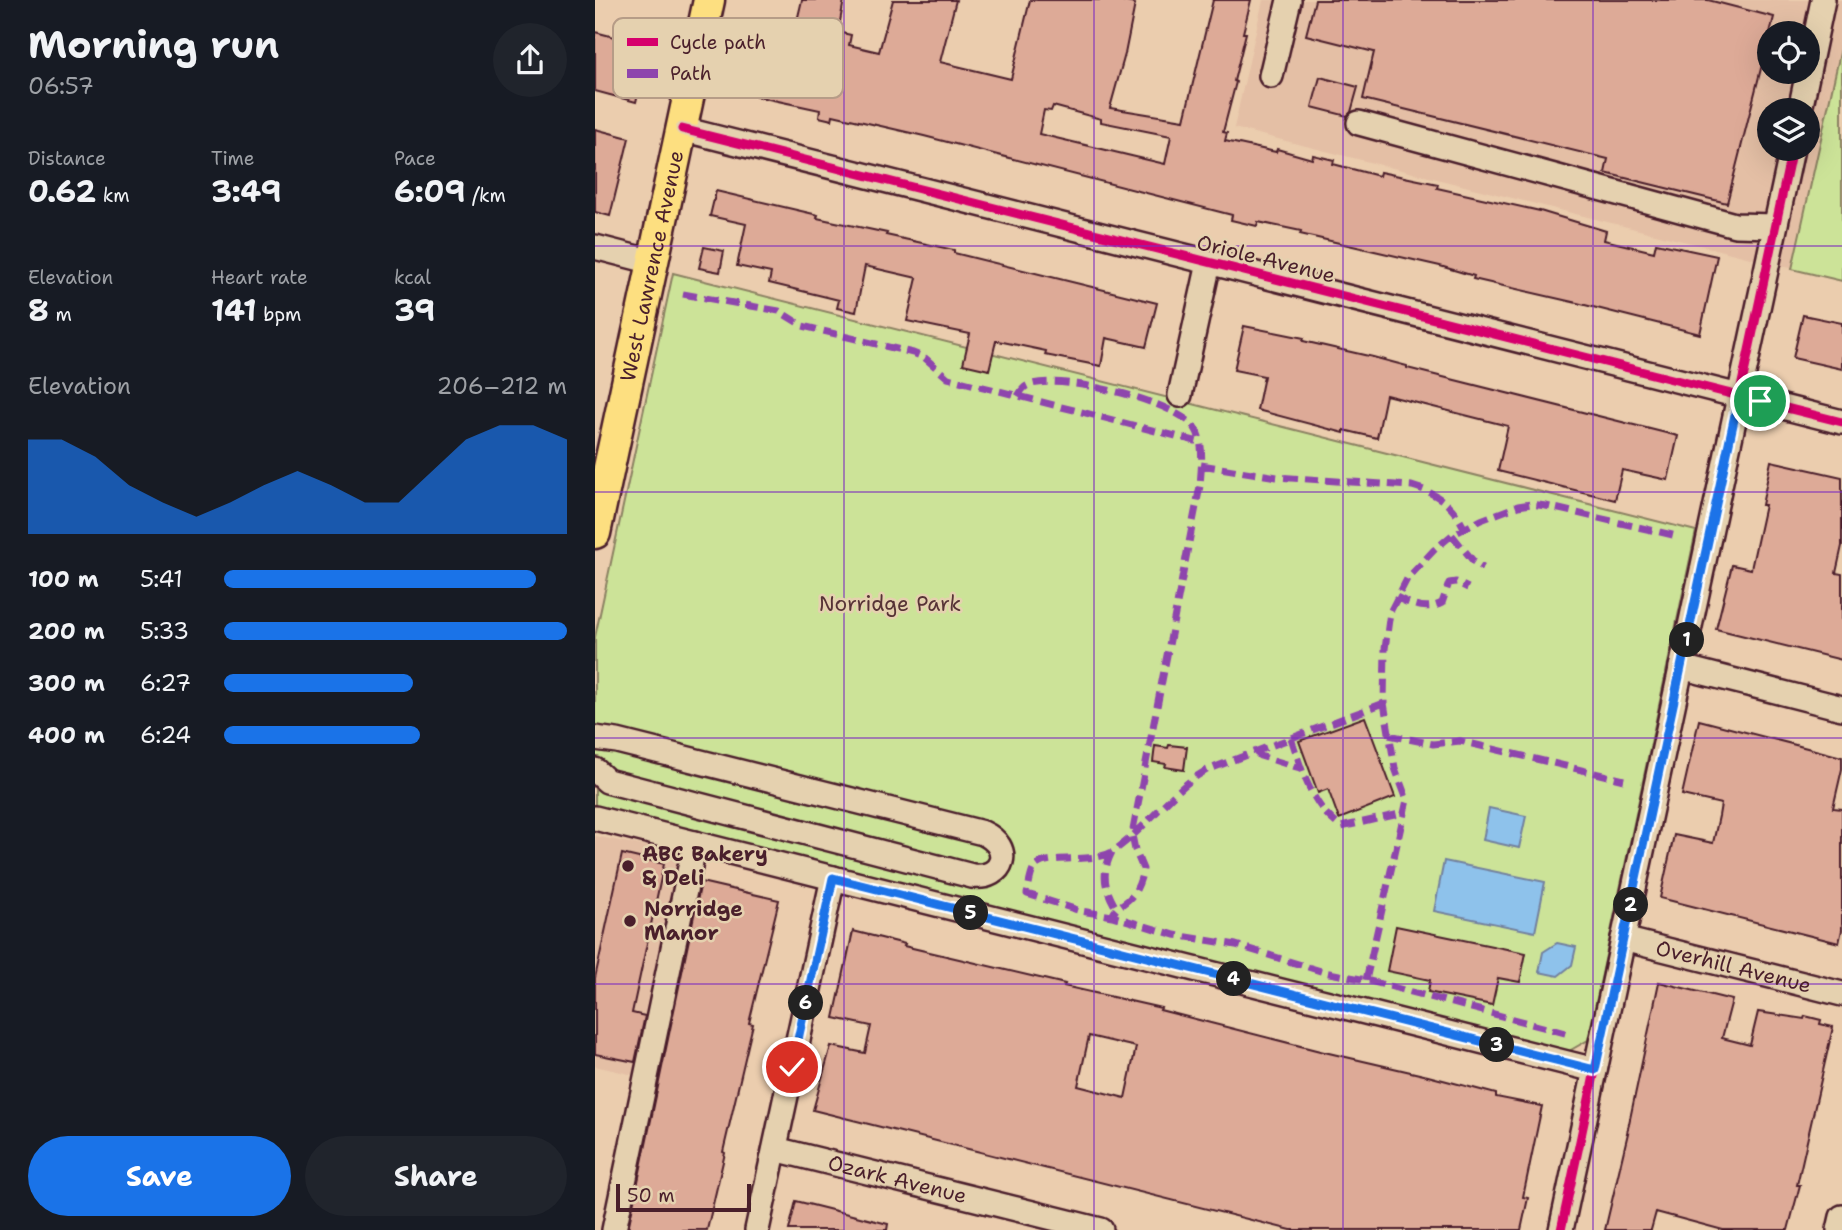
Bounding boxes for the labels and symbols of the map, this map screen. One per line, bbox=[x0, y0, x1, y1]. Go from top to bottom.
legend bbox=[613, 18, 843, 98]
text: Cycle path bbox=[670, 30, 766, 55]
text: Path bbox=[670, 61, 712, 86]
street label: West Lawrence Avenue bbox=[614, 148, 690, 384]
street label: Oriole Avenue bbox=[1194, 228, 1338, 290]
pin bbox=[1730, 371, 1790, 431]
park label: Norridge Park bbox=[819, 590, 961, 618]
pin: 1 bbox=[1669, 622, 1705, 658]
place label: ABC Bakery & Deli bbox=[642, 840, 768, 892]
marker: ABC Bakery & Deli bbox=[620, 858, 636, 874]
pin: 2 bbox=[1613, 888, 1649, 922]
place label: Norridge Manor bbox=[644, 895, 743, 947]
pin: 5 bbox=[953, 895, 989, 930]
marker: Norridge Manor bbox=[622, 913, 638, 929]
street label: Overhill Avenue bbox=[1653, 934, 1814, 1000]
pin: 4 bbox=[1217, 962, 1251, 996]
pin: 6 bbox=[789, 986, 823, 1020]
pin: 3 bbox=[1479, 1028, 1515, 1062]
pin bbox=[762, 1037, 822, 1097]
street label: Ozark Avenue bbox=[825, 1149, 970, 1210]
scale bar bbox=[616, 1181, 751, 1213]

